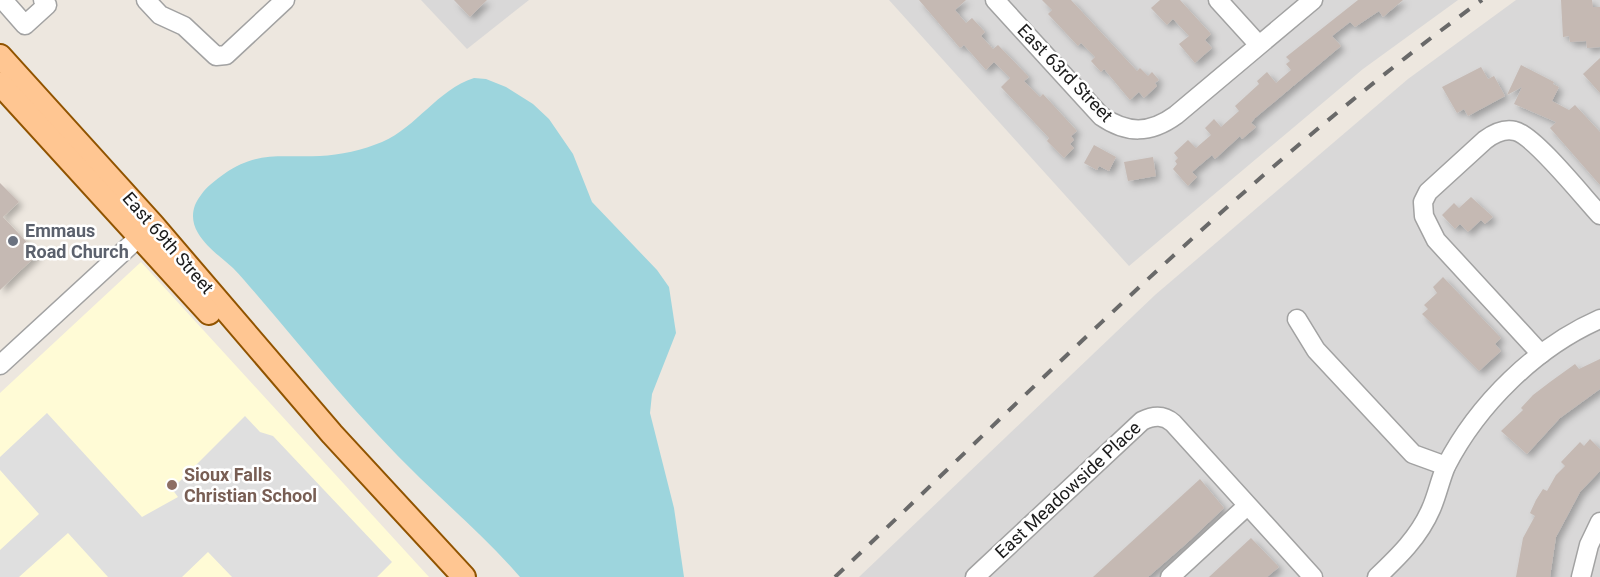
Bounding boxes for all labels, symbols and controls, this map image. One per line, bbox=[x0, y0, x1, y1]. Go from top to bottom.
street label: East 63rd Street bbox=[1013, 19, 1117, 126]
street label: East 69th Street bbox=[119, 188, 218, 298]
place label: Emmaus Road Church bbox=[25, 220, 129, 262]
marker: Emmaus Road Church bbox=[6, 234, 20, 248]
street label: East Meadowside Place bbox=[991, 417, 1145, 562]
place label: Sioux Falls Christian School bbox=[184, 464, 317, 506]
marker: Sioux Falls Christian School bbox=[165, 478, 179, 492]

